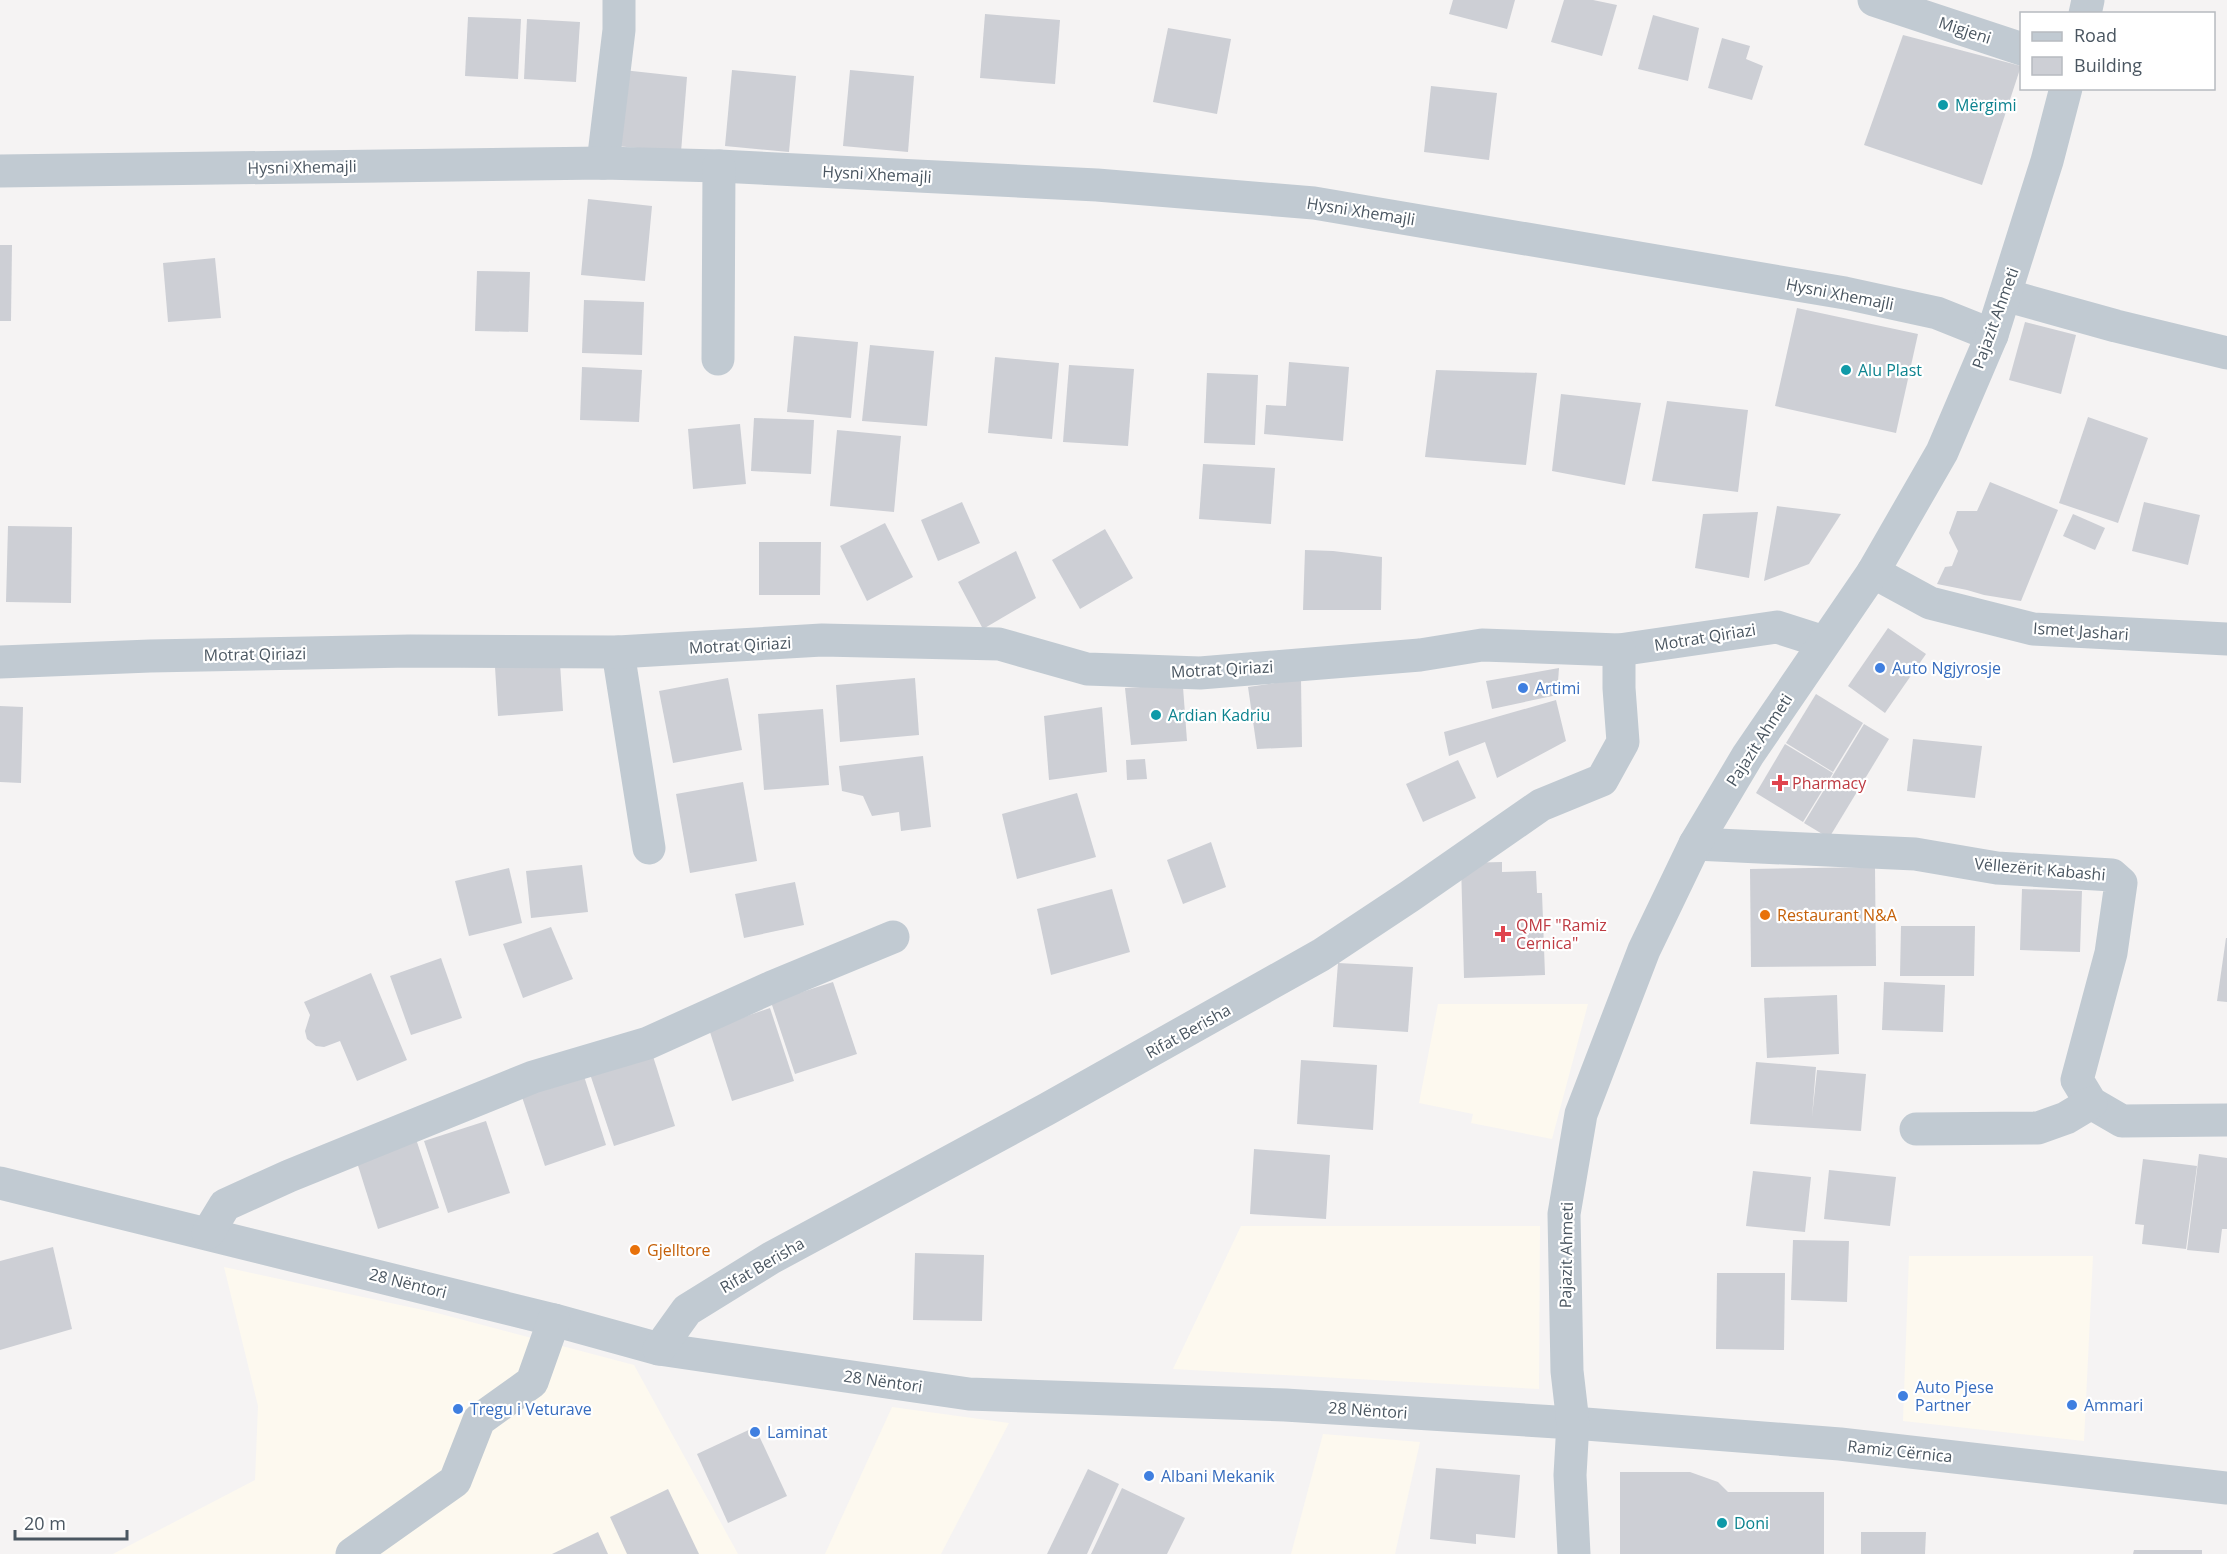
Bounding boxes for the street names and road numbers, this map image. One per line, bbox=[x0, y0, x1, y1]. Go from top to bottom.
street label: Migjeni bbox=[1936, 11, 1994, 49]
street label: Hysni Xhemajli bbox=[247, 155, 357, 179]
street label: Hysni Xhemajli bbox=[822, 160, 932, 188]
street label: Hysni Xhemajli bbox=[1305, 192, 1417, 230]
street label: Pajazit Ahmeti bbox=[1966, 264, 2024, 372]
street label: Hysni Xhemajli bbox=[1784, 273, 1896, 315]
street label: Ismet Jashari bbox=[2032, 617, 2130, 645]
street label: Motrat Qiriazi bbox=[1653, 618, 1757, 656]
street label: Motrat Qiriazi bbox=[688, 631, 792, 659]
street label: Motrat Qiriazi bbox=[204, 642, 306, 666]
street label: Motrat Qiriazi bbox=[1170, 655, 1274, 683]
street label: Pajazit Ahmeti bbox=[1721, 689, 1797, 791]
street label: Vëllezërit Kabashi bbox=[1974, 852, 2106, 886]
street label: Rifat Berisha bbox=[1141, 999, 1235, 1063]
street label: Pajazit Ahmeti bbox=[1554, 1202, 1578, 1308]
street label: Rifat Berisha bbox=[716, 1232, 808, 1298]
street label: 28 Nëntori bbox=[367, 1263, 449, 1303]
street label: 28 Nëntori bbox=[842, 1365, 924, 1397]
street label: 28 Nëntori bbox=[1328, 1396, 1408, 1424]
street label: Ramiz Cërnica bbox=[1846, 1435, 1954, 1467]

